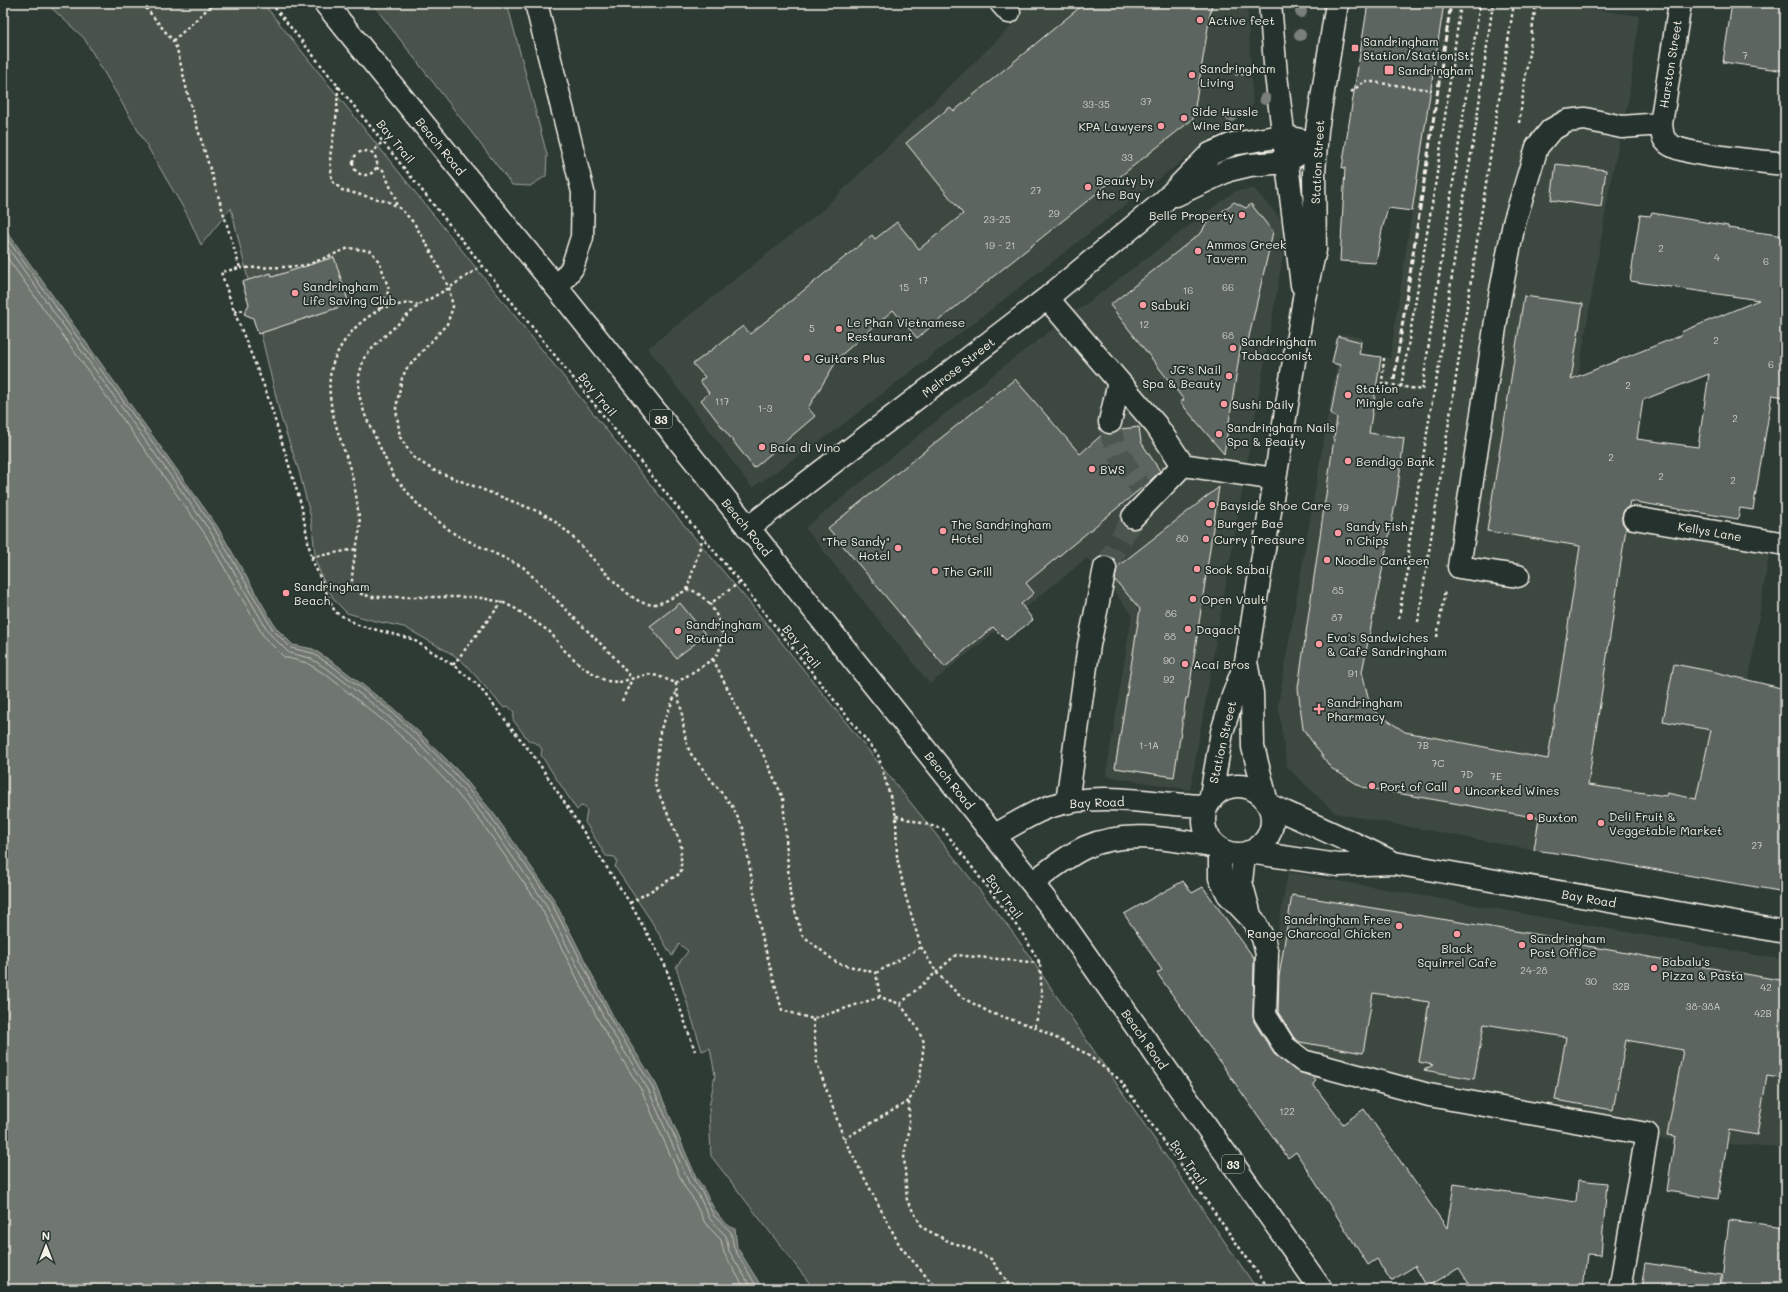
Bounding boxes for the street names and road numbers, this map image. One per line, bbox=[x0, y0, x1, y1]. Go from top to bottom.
street label: Harston Street bbox=[1655, 19, 1685, 109]
street label: Beach Road bbox=[413, 114, 469, 179]
street label: Bay Trail bbox=[373, 116, 419, 166]
street label: Station Street bbox=[1307, 120, 1327, 204]
street label: Melrose Street bbox=[918, 333, 998, 401]
street label: Bay Trail bbox=[575, 369, 621, 419]
road number: 33 bbox=[650, 410, 672, 428]
street label: Beach Road bbox=[719, 495, 775, 560]
street label: Kellys Lane bbox=[1677, 518, 1743, 544]
street label: Bay Trail bbox=[779, 621, 825, 671]
street label: Station Street bbox=[1205, 699, 1239, 785]
street label: Beach Road bbox=[922, 748, 978, 813]
street label: Bay Road bbox=[1069, 793, 1125, 811]
street label: Bay Trail bbox=[983, 870, 1027, 922]
street label: Bay Road bbox=[1561, 885, 1618, 911]
street label: Beach Road bbox=[1118, 1006, 1172, 1073]
street label: Bay Trail bbox=[1167, 1136, 1211, 1188]
road number: 33 bbox=[1222, 1155, 1244, 1173]

